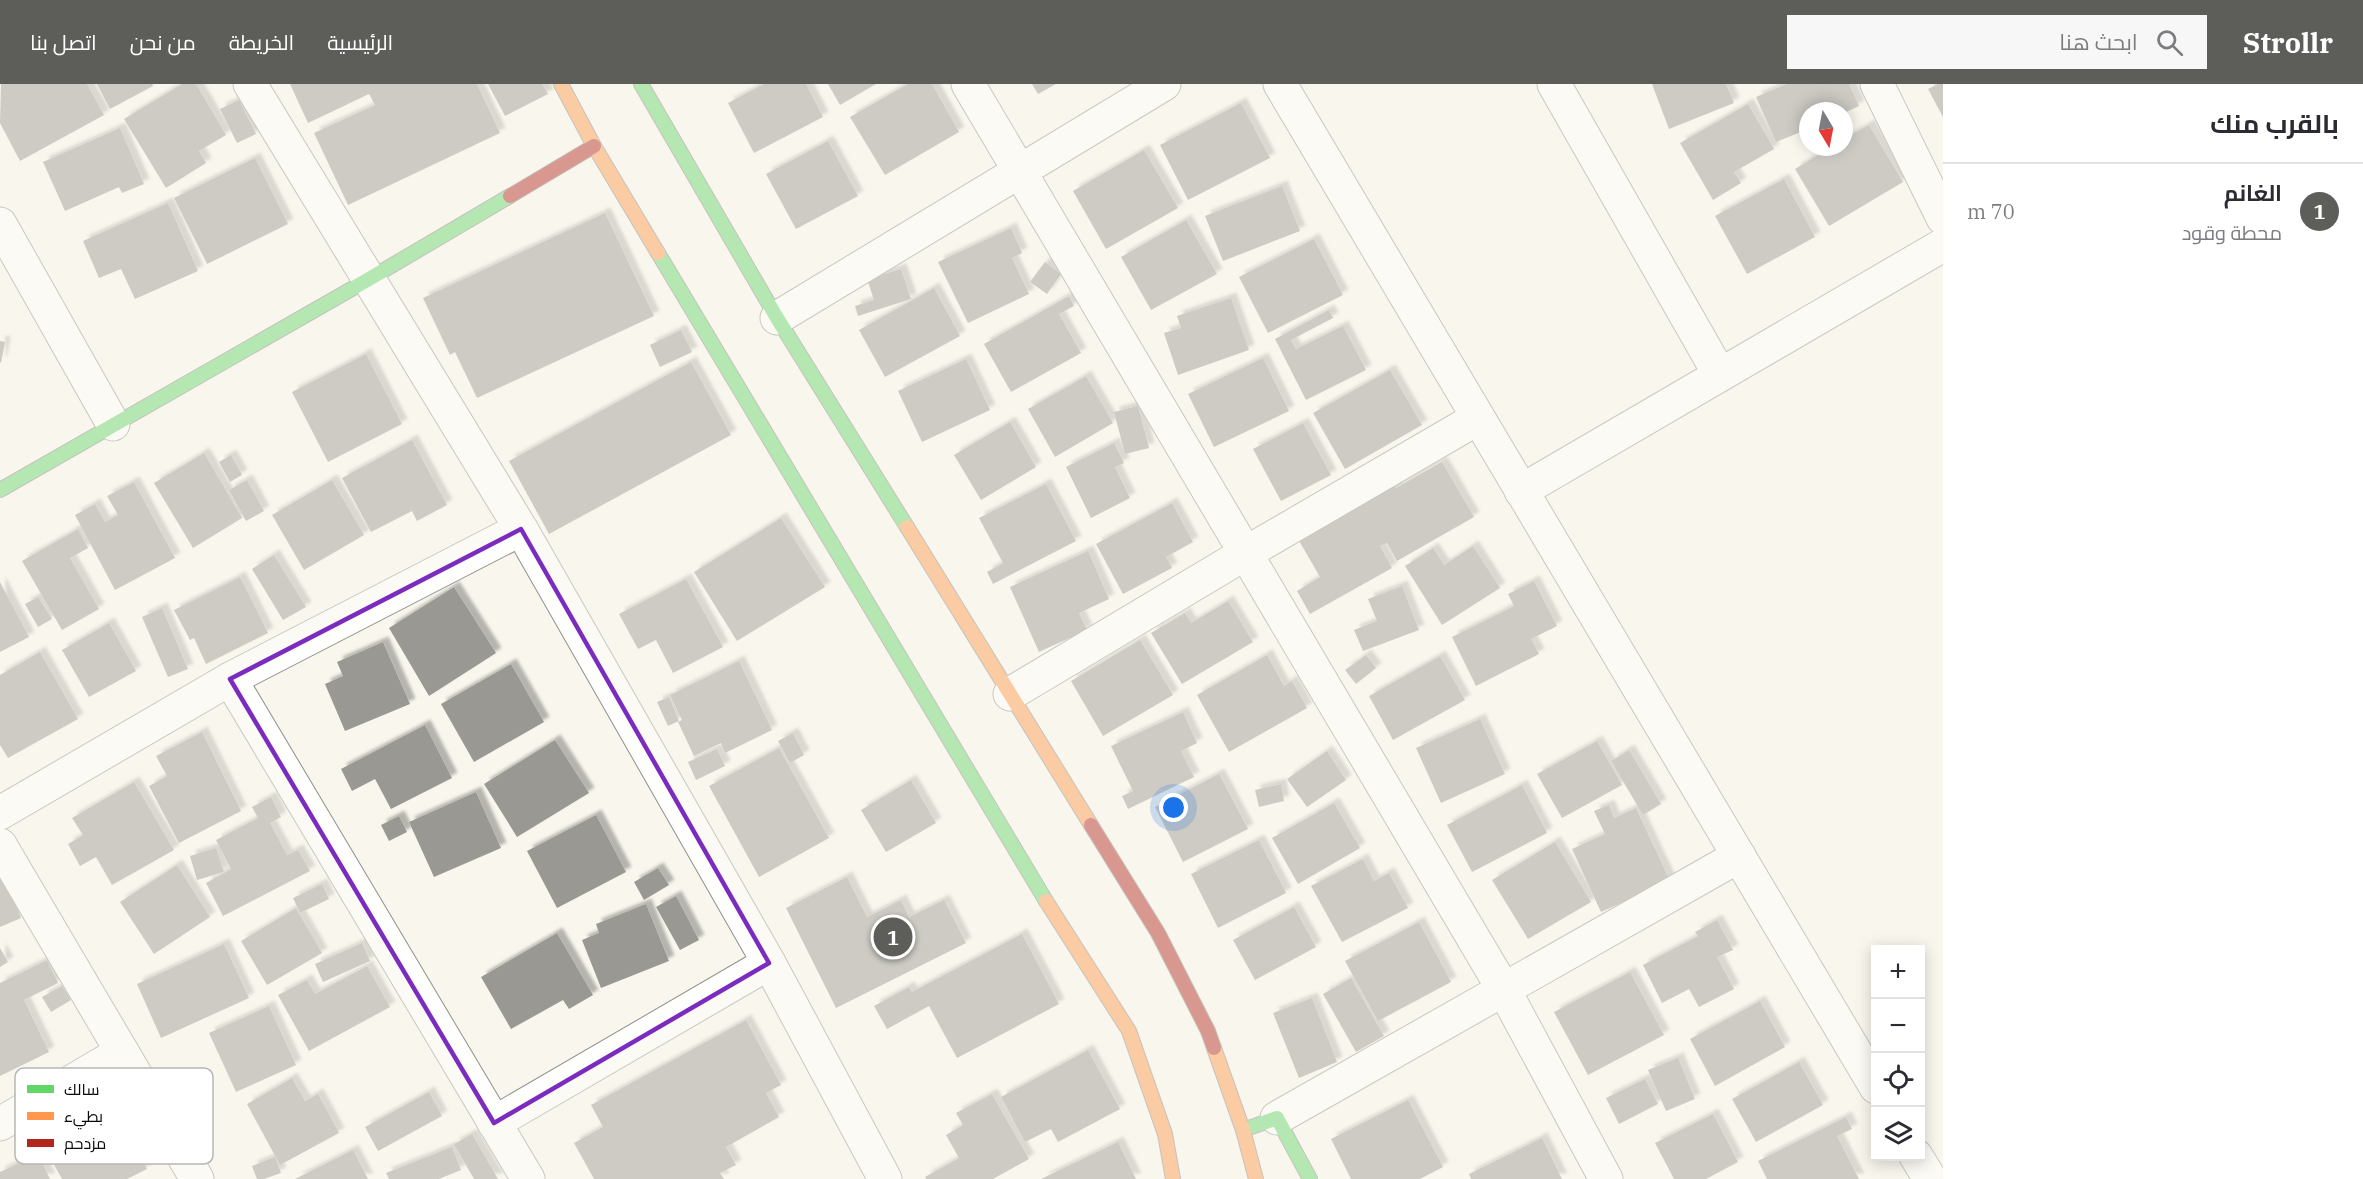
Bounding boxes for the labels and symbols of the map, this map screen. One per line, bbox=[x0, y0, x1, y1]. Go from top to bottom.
north arrow bbox=[1799, 102, 1853, 156]
your location bbox=[1159, 793, 1188, 822]
pin: 1 bbox=[874, 914, 912, 960]
legend bbox=[15, 1068, 213, 1164]
text: سالك bbox=[64, 1079, 99, 1099]
text: بطيء bbox=[64, 1106, 103, 1130]
text: مزدحم bbox=[64, 1133, 106, 1155]

